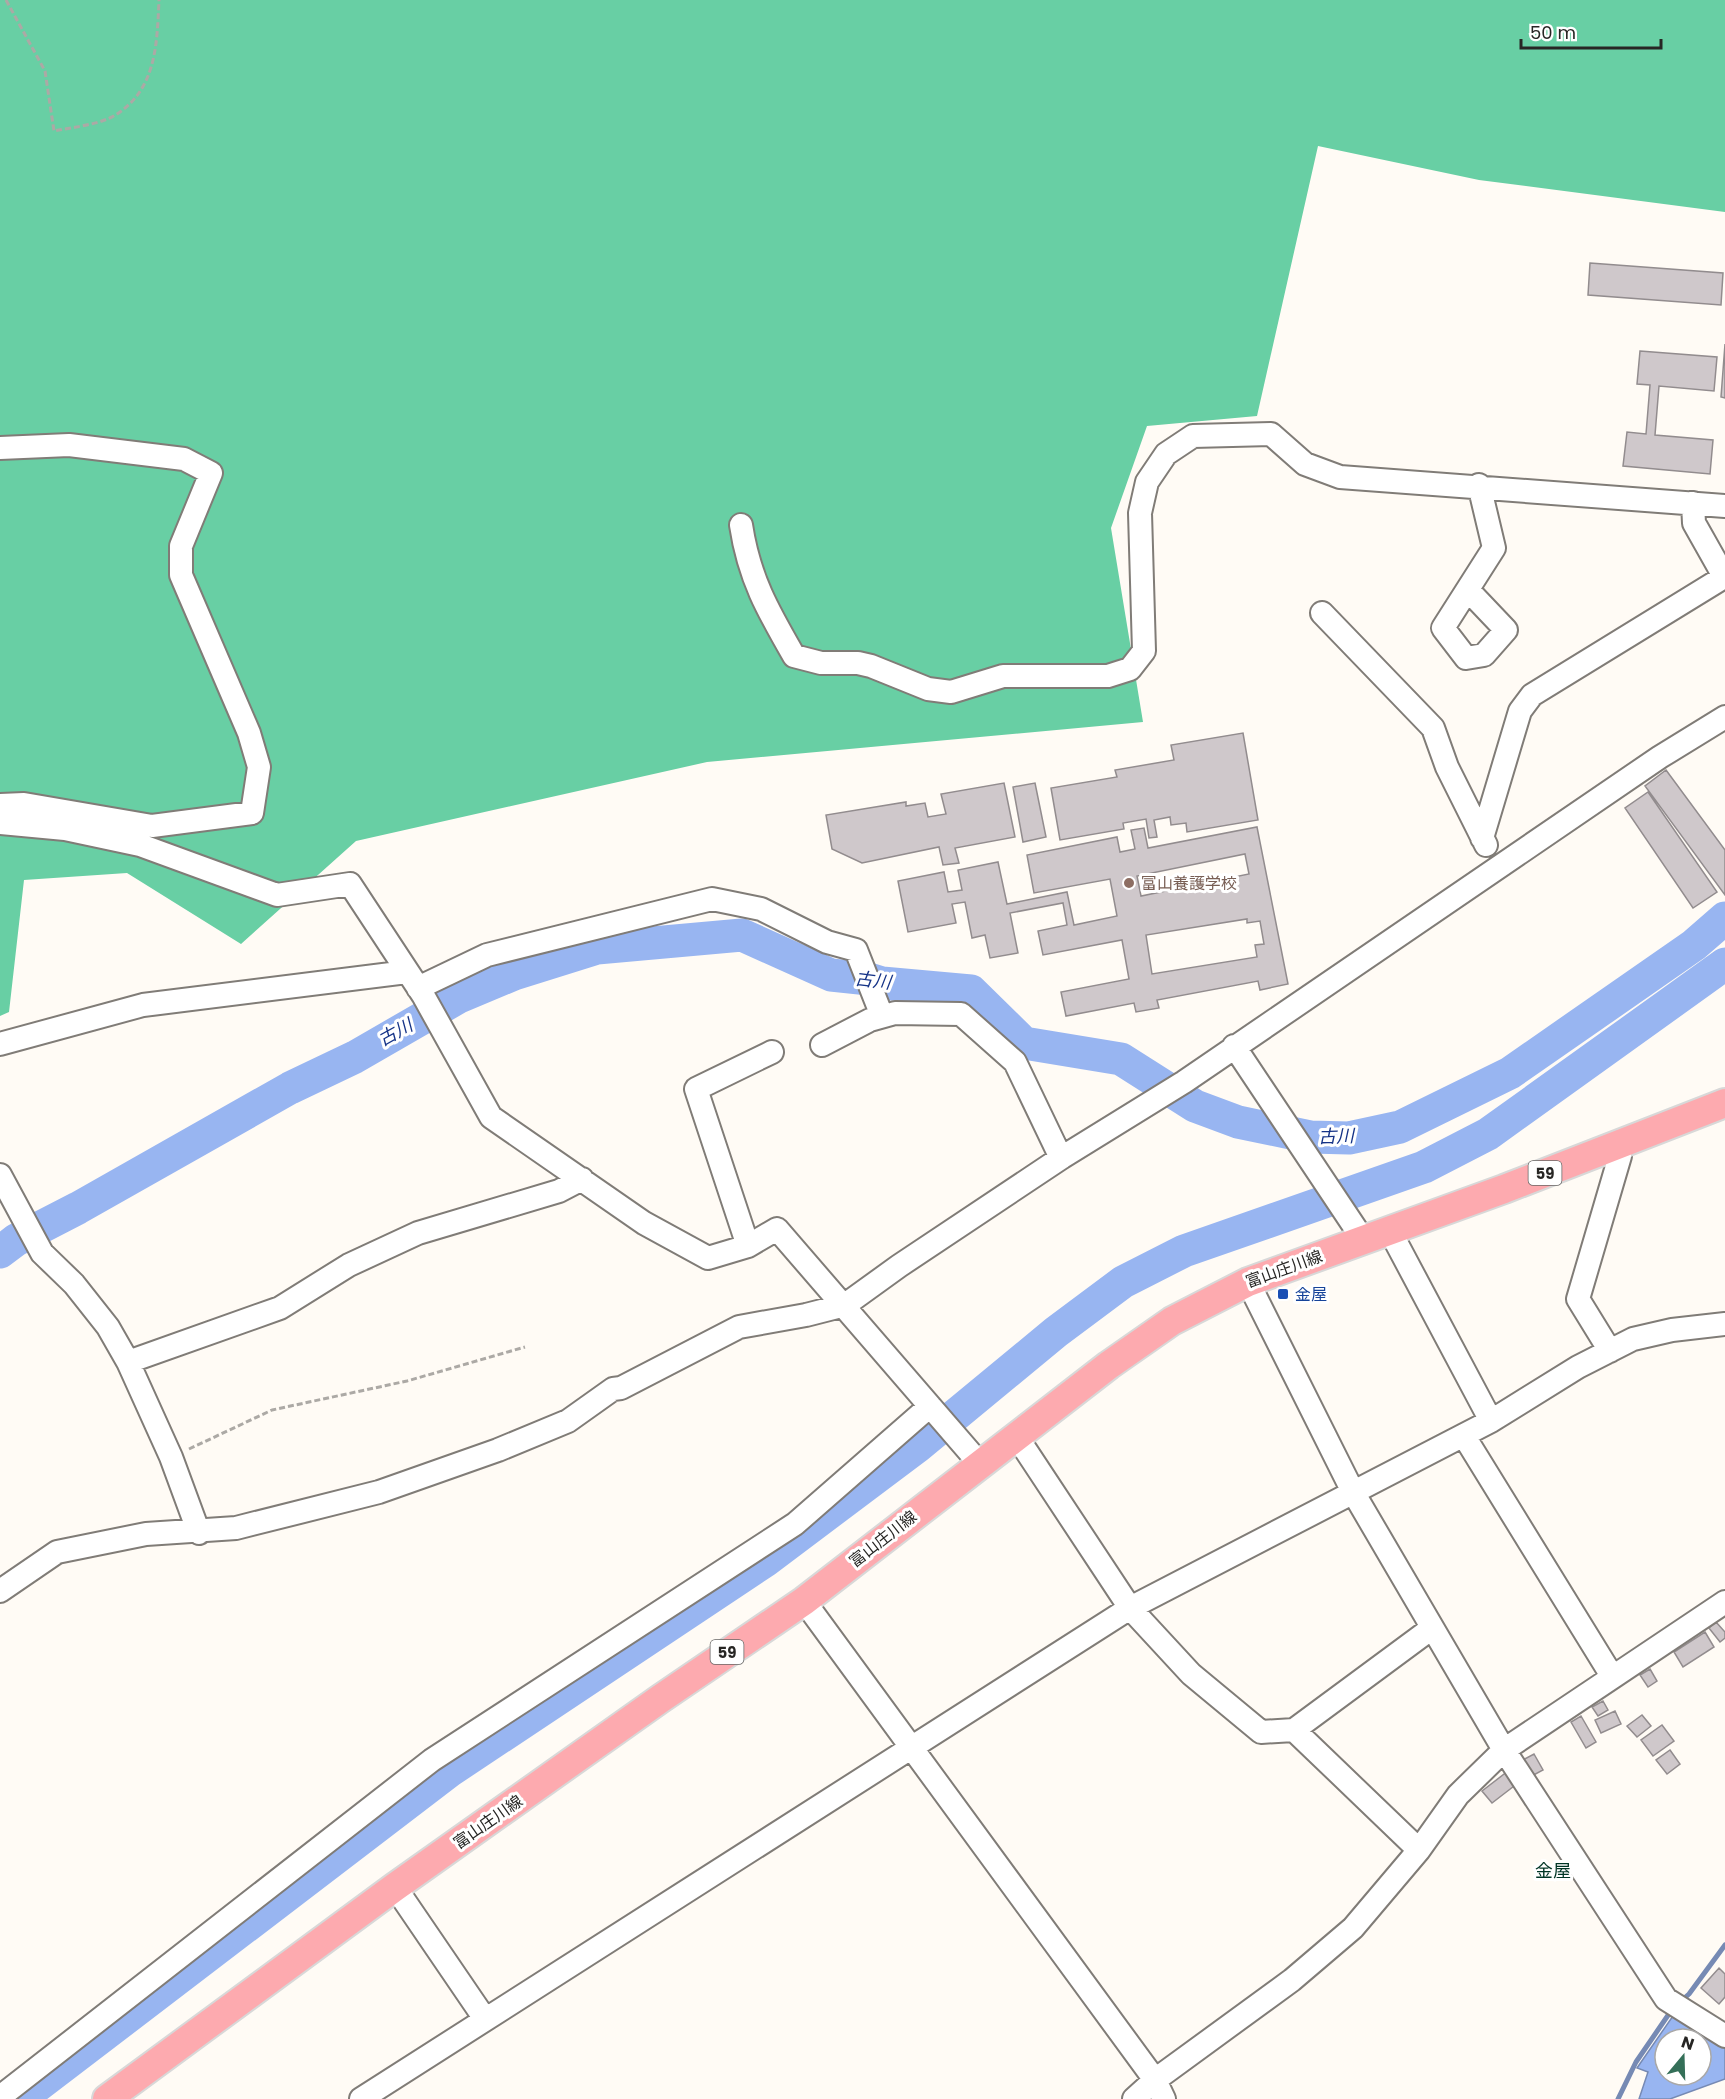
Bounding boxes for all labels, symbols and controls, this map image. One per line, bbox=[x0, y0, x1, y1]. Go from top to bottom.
scale bar bbox=[1521, 12, 1660, 50]
text: 50 m bbox=[1530, 20, 1576, 45]
place label: 富山養護学校 bbox=[1141, 872, 1237, 895]
marker: 富山養護学校 bbox=[1122, 876, 1136, 890]
water label: 古川 bbox=[854, 965, 894, 995]
water label: 古川 bbox=[373, 1011, 419, 1052]
water label: 古川 bbox=[1318, 1123, 1356, 1149]
road number: 59 bbox=[1528, 1161, 1562, 1185]
street label: 富山庄川線 bbox=[1242, 1245, 1326, 1293]
place label: 金屋 bbox=[1295, 1283, 1327, 1306]
marker: 金屋 bbox=[1276, 1287, 1290, 1301]
street label: 富山庄川線 bbox=[844, 1505, 922, 1573]
road number: 59 bbox=[710, 1640, 744, 1664]
street label: 富山庄川線 bbox=[449, 1790, 527, 1854]
district label: 金屋 bbox=[1535, 1858, 1571, 1883]
north arrow bbox=[1653, 2027, 1713, 2087]
text: N bbox=[1678, 2030, 1697, 2056]

